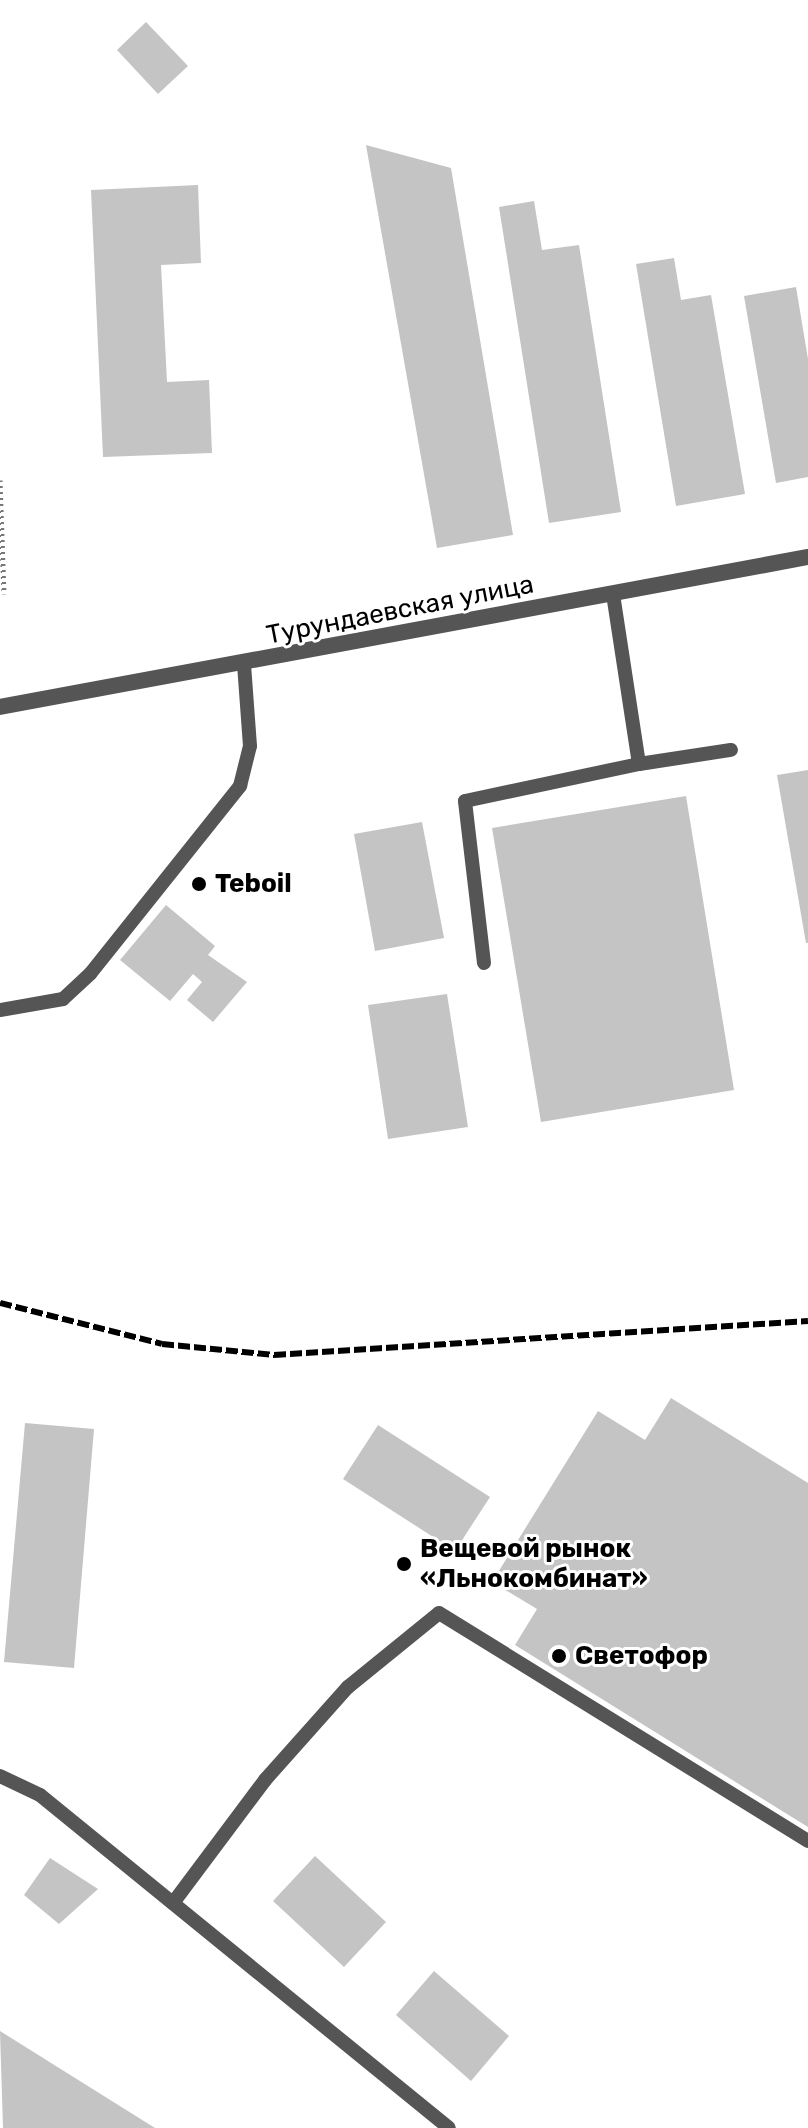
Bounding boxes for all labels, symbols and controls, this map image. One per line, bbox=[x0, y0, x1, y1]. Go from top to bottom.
street label: Турундаевская улица bbox=[264, 569, 536, 651]
place label: Teboil bbox=[215, 868, 292, 900]
marker: Teboil bbox=[190, 875, 208, 893]
place label: Вещевой рынок «Льнокомбинат» bbox=[420, 1533, 648, 1594]
marker: Вещевой рынок «Льнокомбинат» bbox=[395, 1555, 413, 1573]
place label: Светофор bbox=[575, 1640, 708, 1672]
marker: Светофор bbox=[550, 1647, 568, 1665]

